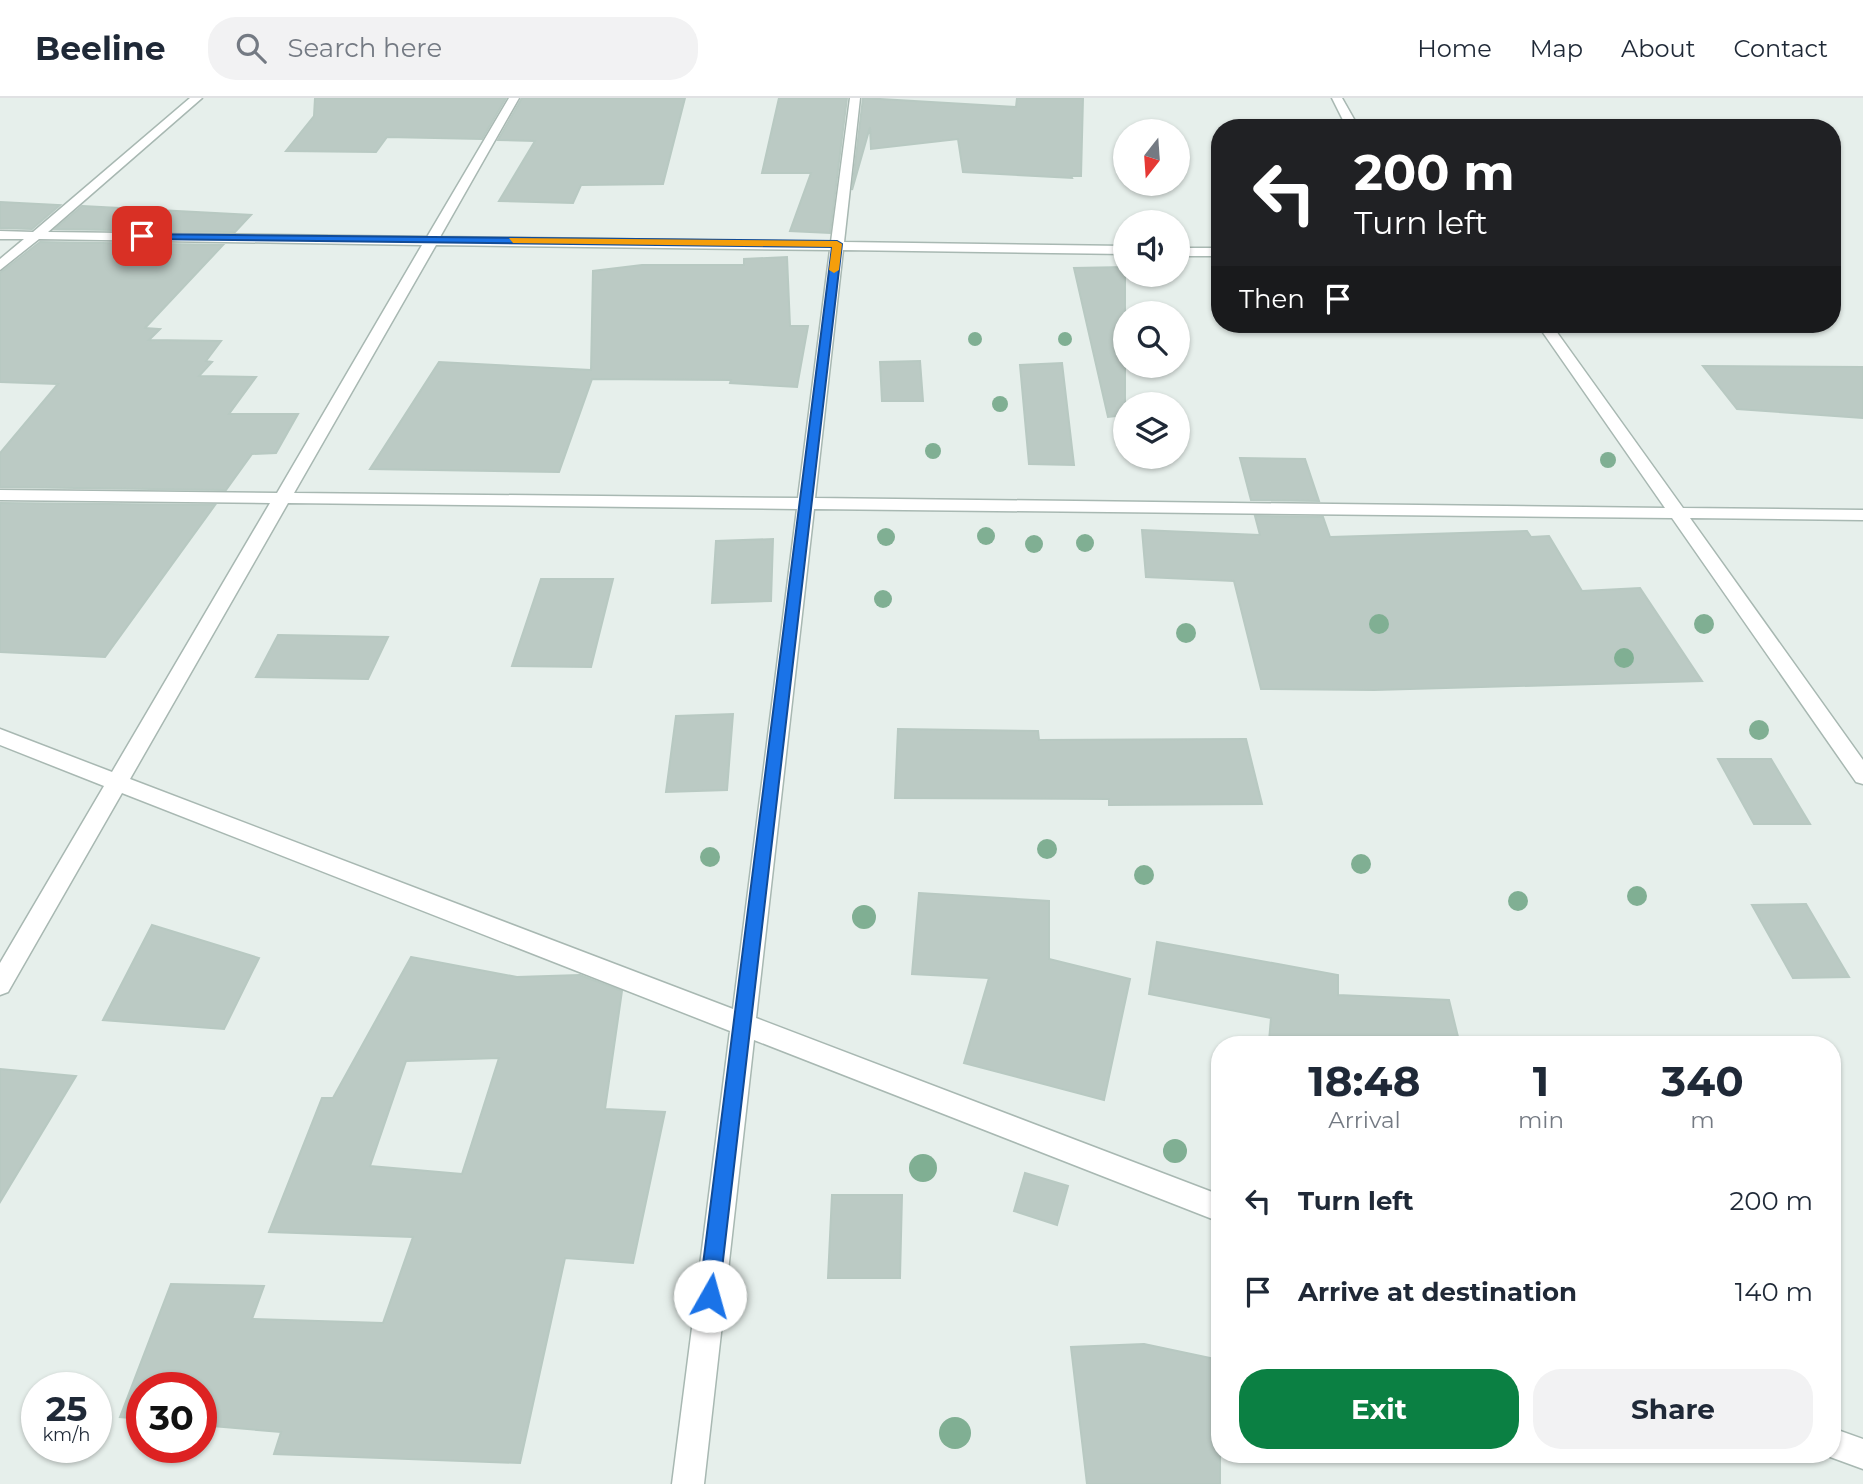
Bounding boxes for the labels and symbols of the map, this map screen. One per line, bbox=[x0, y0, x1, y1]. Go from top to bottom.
north arrow bbox=[1113, 119, 1190, 196]
pin bbox=[112, 206, 172, 266]
position arrow bbox=[673, 1259, 747, 1333]
speed limit sign: 30 bbox=[126, 1372, 217, 1463]

